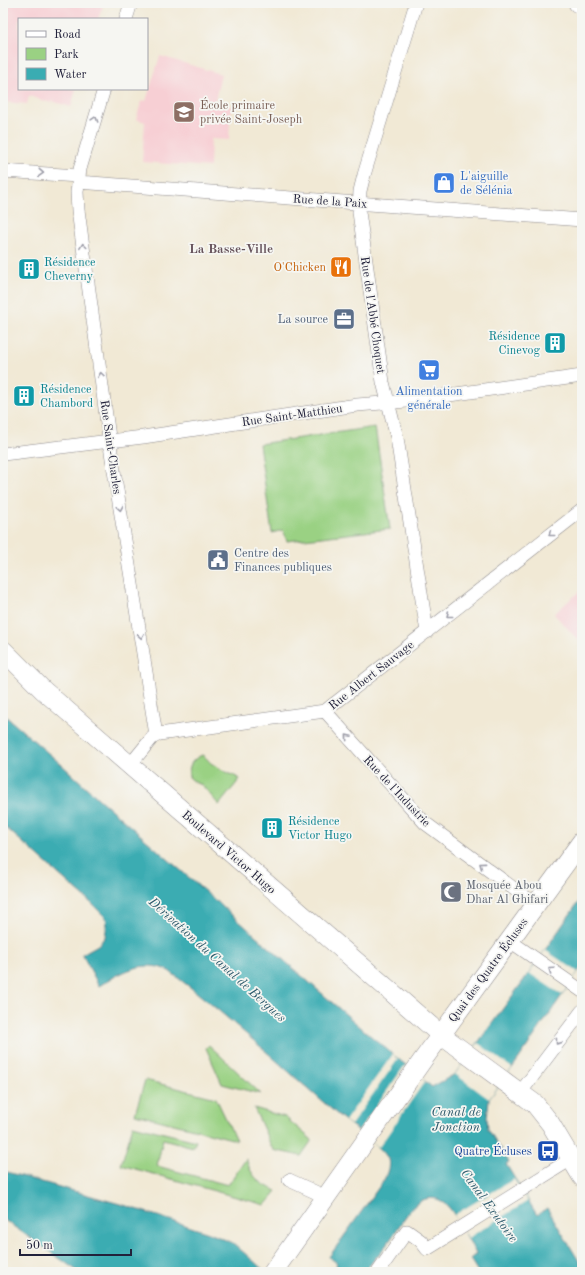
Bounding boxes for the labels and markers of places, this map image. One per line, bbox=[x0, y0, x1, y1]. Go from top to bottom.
place label: École primaire privée Saint-Joseph bbox=[200, 97, 303, 126]
school or university icon: École primaire privée Saint-Joseph bbox=[171, 99, 197, 125]
shop icon: L'aiguille de Sélénia bbox=[431, 170, 457, 196]
place label: L'aiguille de Sélénia bbox=[460, 171, 513, 197]
restaurant icon: O'Chicken bbox=[328, 254, 354, 280]
building icon: Résidence Cheverny bbox=[16, 256, 42, 282]
place label: Résidence Cheverny bbox=[44, 257, 96, 283]
place label: O'Chicken bbox=[273, 262, 327, 274]
office icon: La source bbox=[331, 306, 357, 332]
place label: La source bbox=[277, 314, 328, 326]
building icon: Résidence Cinevog bbox=[542, 330, 568, 356]
place label: Résidence Cinevog bbox=[488, 331, 541, 357]
supermarket icon: Alimentation générale bbox=[416, 357, 442, 383]
building icon: Résidence Chambord bbox=[11, 383, 37, 409]
place label: Résidence Chambord bbox=[40, 384, 93, 410]
place label: Alimentation générale bbox=[395, 386, 463, 412]
public building icon: Centre des Finances publiques bbox=[205, 547, 231, 573]
place label: Centre des Finances publiques bbox=[234, 548, 332, 574]
building icon: Résidence Victor Hugo bbox=[259, 815, 285, 841]
place label: Résidence Victor Hugo bbox=[288, 816, 352, 842]
mosque icon: Mosquée Abou Dhar Al Ghifari bbox=[438, 879, 464, 905]
place label: Mosquée Abou Dhar Al Ghifari bbox=[466, 880, 548, 906]
bus stop icon: Quatre Écluses bbox=[535, 1138, 561, 1164]
place label: Quatre Écluses bbox=[454, 1143, 532, 1158]

